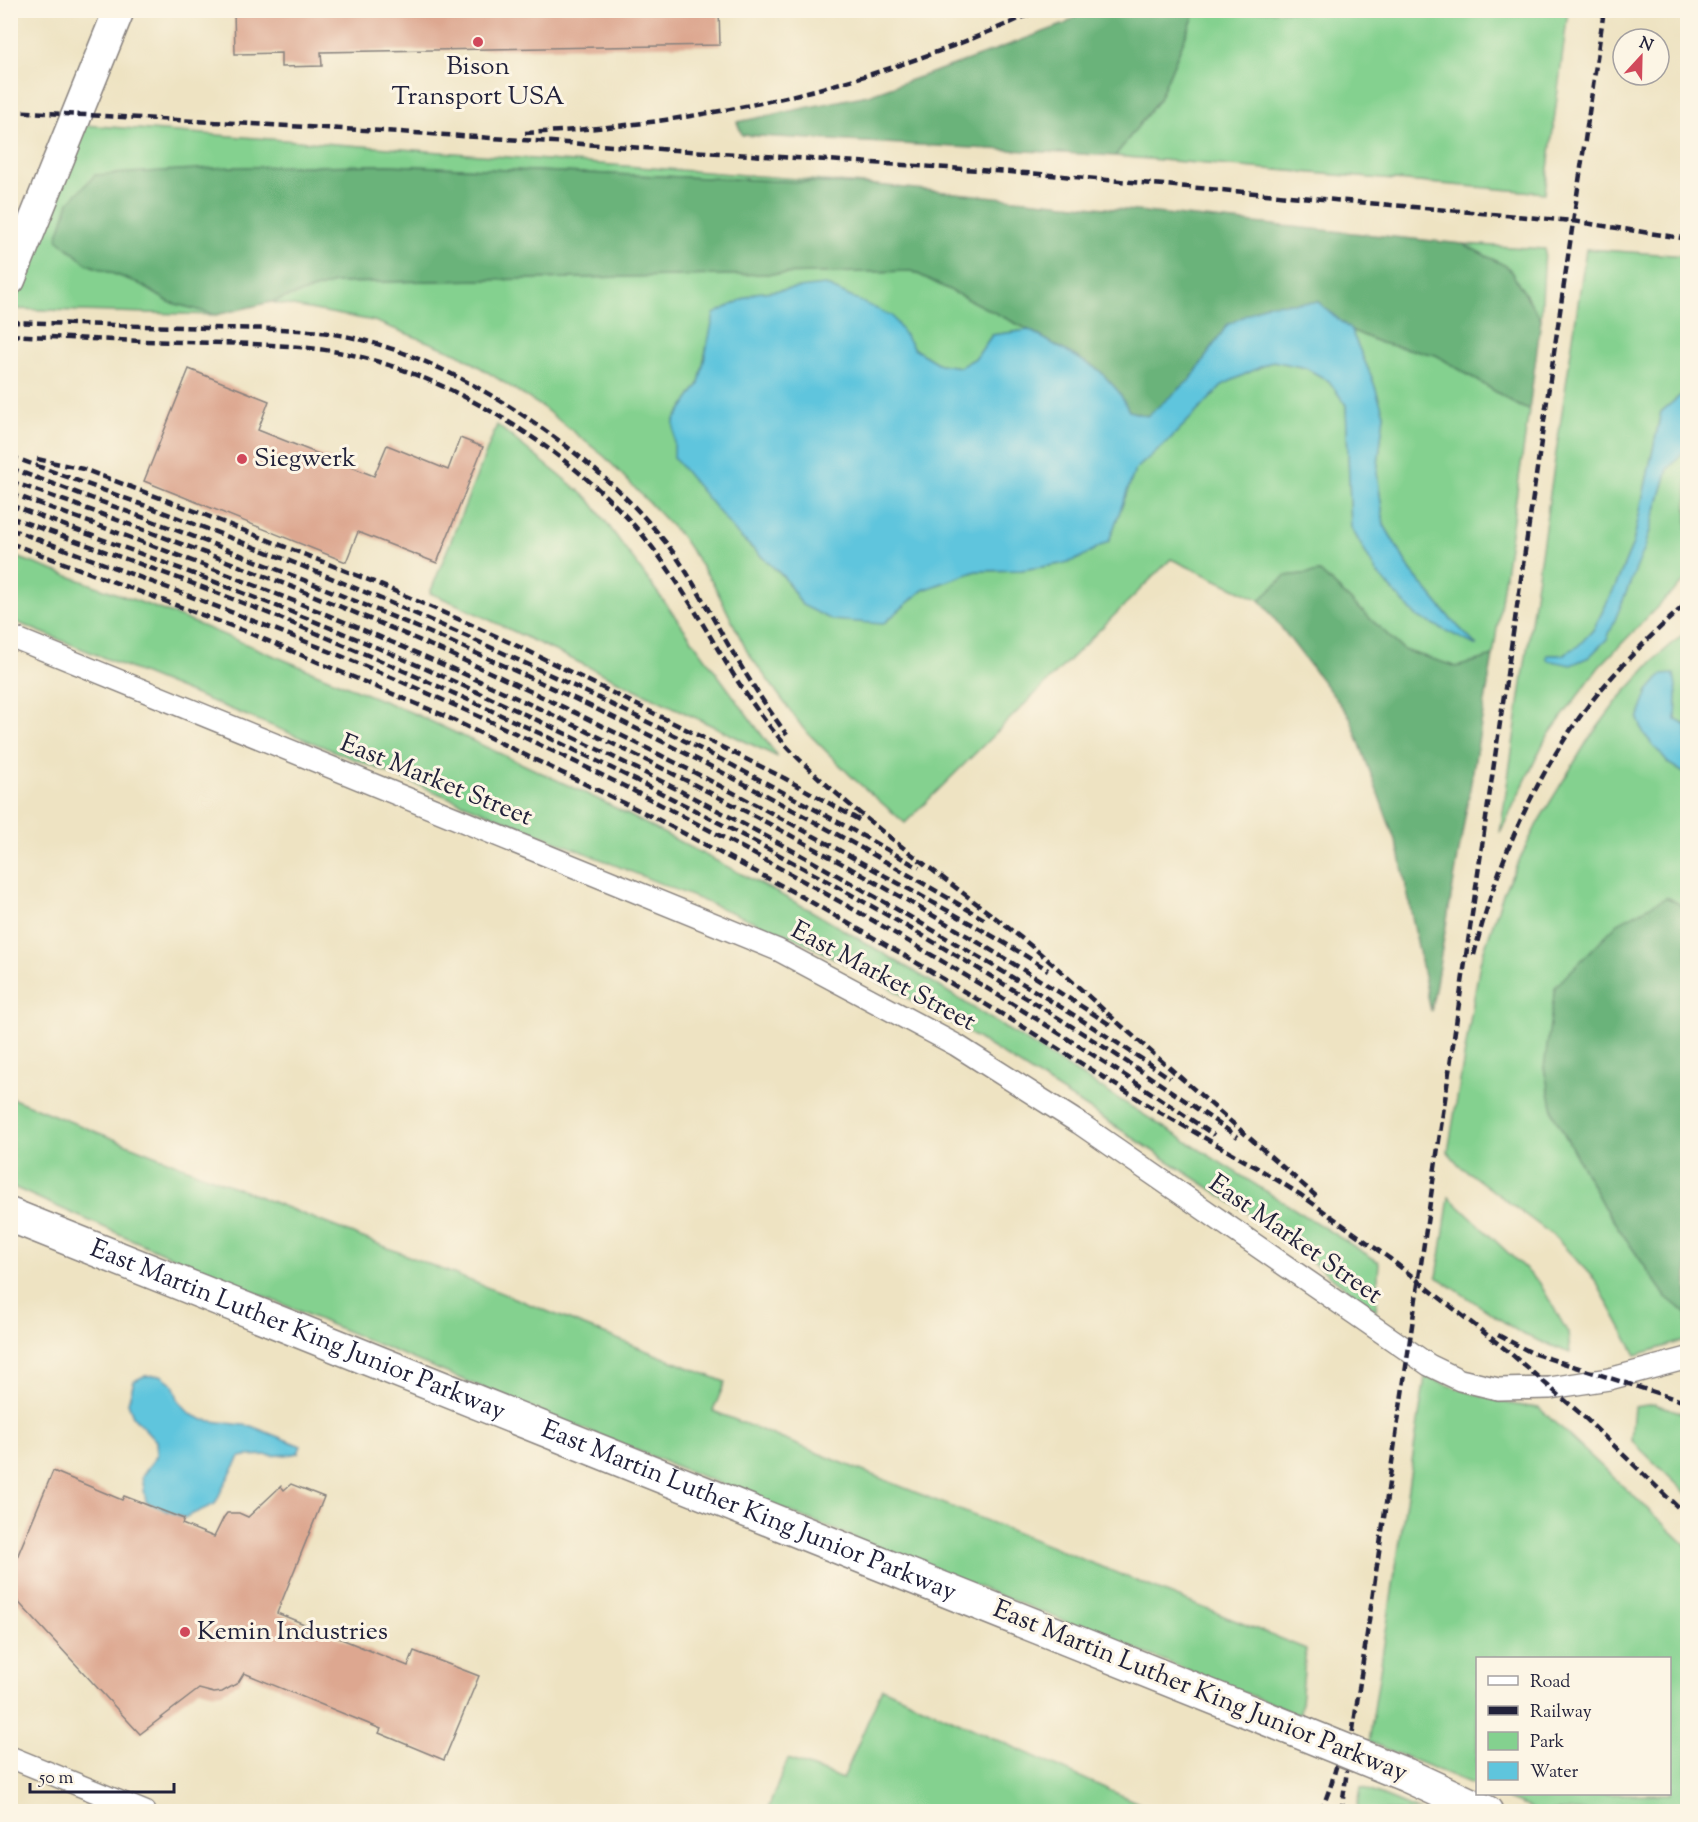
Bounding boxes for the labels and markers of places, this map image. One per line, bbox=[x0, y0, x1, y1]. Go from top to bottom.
marker: Bison Transport USA bbox=[471, 35, 485, 49]
place label: Bison Transport USA bbox=[391, 49, 565, 116]
place label: Siegwerk bbox=[254, 441, 356, 478]
marker: Siegwerk bbox=[235, 452, 249, 466]
place label: Kemin Industries bbox=[197, 1614, 388, 1651]
marker: Kemin Industries bbox=[178, 1625, 192, 1639]

